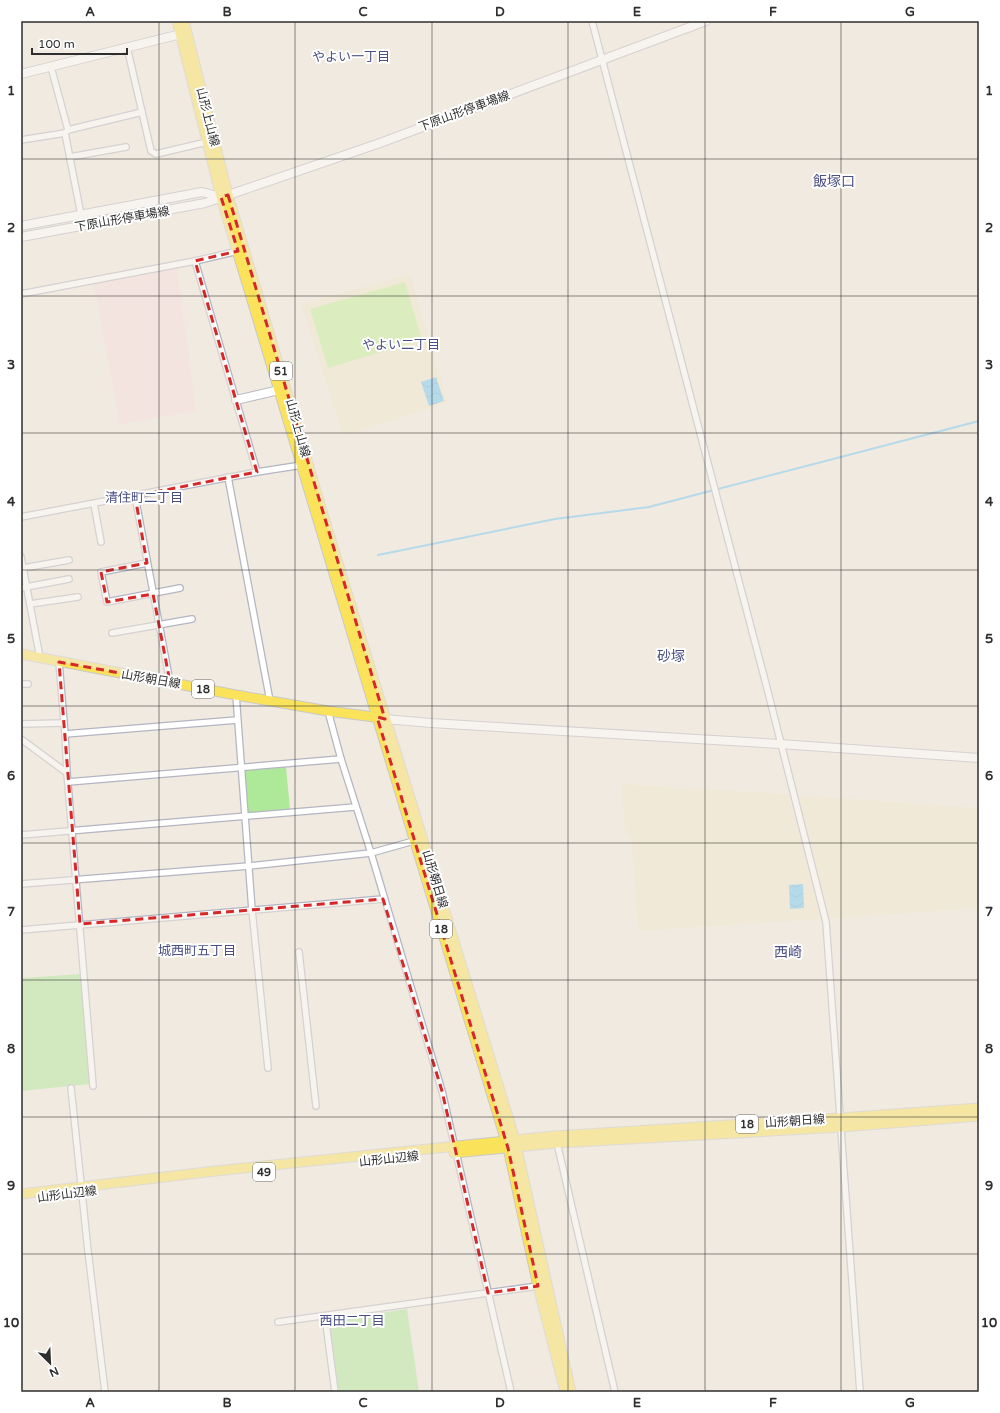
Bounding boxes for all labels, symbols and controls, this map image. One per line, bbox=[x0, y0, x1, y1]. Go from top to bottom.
text: A bbox=[85, 4, 95, 20]
text: B bbox=[222, 4, 232, 20]
text: C bbox=[358, 4, 368, 20]
text: D bbox=[495, 4, 505, 20]
text: E bbox=[633, 4, 641, 20]
text: F bbox=[769, 4, 777, 20]
text: G bbox=[905, 4, 915, 20]
scale bar bbox=[32, 30, 127, 56]
text: 100 m bbox=[38, 37, 75, 51]
district label: やよい一丁目 bbox=[312, 49, 390, 65]
text: 1 bbox=[7, 83, 15, 99]
text: 1 bbox=[985, 83, 993, 99]
street label: 山形上山線 bbox=[194, 86, 222, 148]
street label: 下原山形停車場線 bbox=[416, 88, 512, 134]
district label: 飯塚口 bbox=[813, 173, 855, 190]
street label: 下原山形停車場線 bbox=[74, 204, 170, 234]
text: 2 bbox=[7, 220, 15, 236]
text: 2 bbox=[985, 220, 993, 236]
district label: やよい二丁目 bbox=[362, 337, 440, 353]
text: 3 bbox=[7, 357, 15, 373]
text: 3 bbox=[985, 357, 993, 373]
road number: 51 bbox=[270, 362, 292, 380]
street label: 山形上山線 bbox=[283, 397, 313, 459]
district label: 清住町二丁目 bbox=[105, 490, 183, 506]
text: 4 bbox=[7, 494, 16, 510]
text: 4 bbox=[985, 494, 994, 510]
text: 5 bbox=[7, 631, 15, 647]
text: 5 bbox=[985, 631, 993, 647]
district label: 砂塚 bbox=[657, 648, 685, 665]
street label: 山形朝日線 bbox=[120, 667, 182, 691]
road number: 18 bbox=[192, 680, 214, 698]
text: 6 bbox=[7, 768, 15, 784]
text: 6 bbox=[985, 768, 993, 784]
street label: 山形朝日線 bbox=[420, 848, 450, 910]
text: 7 bbox=[7, 904, 15, 920]
text: 7 bbox=[985, 904, 993, 920]
road number: 18 bbox=[430, 920, 452, 938]
district label: 城西町五丁目 bbox=[158, 943, 236, 959]
district label: 西崎 bbox=[774, 944, 802, 961]
text: 8 bbox=[7, 1041, 15, 1057]
text: 8 bbox=[985, 1041, 993, 1057]
street label: 山形朝日線 bbox=[765, 1112, 825, 1130]
road number: 18 bbox=[736, 1115, 758, 1133]
street label: 山形山辺線 bbox=[358, 1149, 420, 1169]
road number: 49 bbox=[253, 1163, 275, 1181]
text: 9 bbox=[7, 1178, 15, 1194]
text: 9 bbox=[985, 1178, 993, 1194]
street label: 山形山辺線 bbox=[36, 1183, 98, 1205]
district label: 西田二丁目 bbox=[319, 1313, 385, 1329]
text: 10 bbox=[3, 1315, 19, 1331]
text: 10 bbox=[981, 1315, 997, 1331]
north arrow bbox=[30, 1343, 70, 1383]
text: N bbox=[47, 1364, 61, 1379]
text: A bbox=[85, 1395, 95, 1411]
text: B bbox=[222, 1395, 232, 1411]
text: C bbox=[358, 1395, 368, 1411]
text: D bbox=[495, 1395, 505, 1411]
text: E bbox=[633, 1395, 641, 1411]
text: F bbox=[769, 1395, 777, 1411]
text: G bbox=[905, 1395, 915, 1411]

